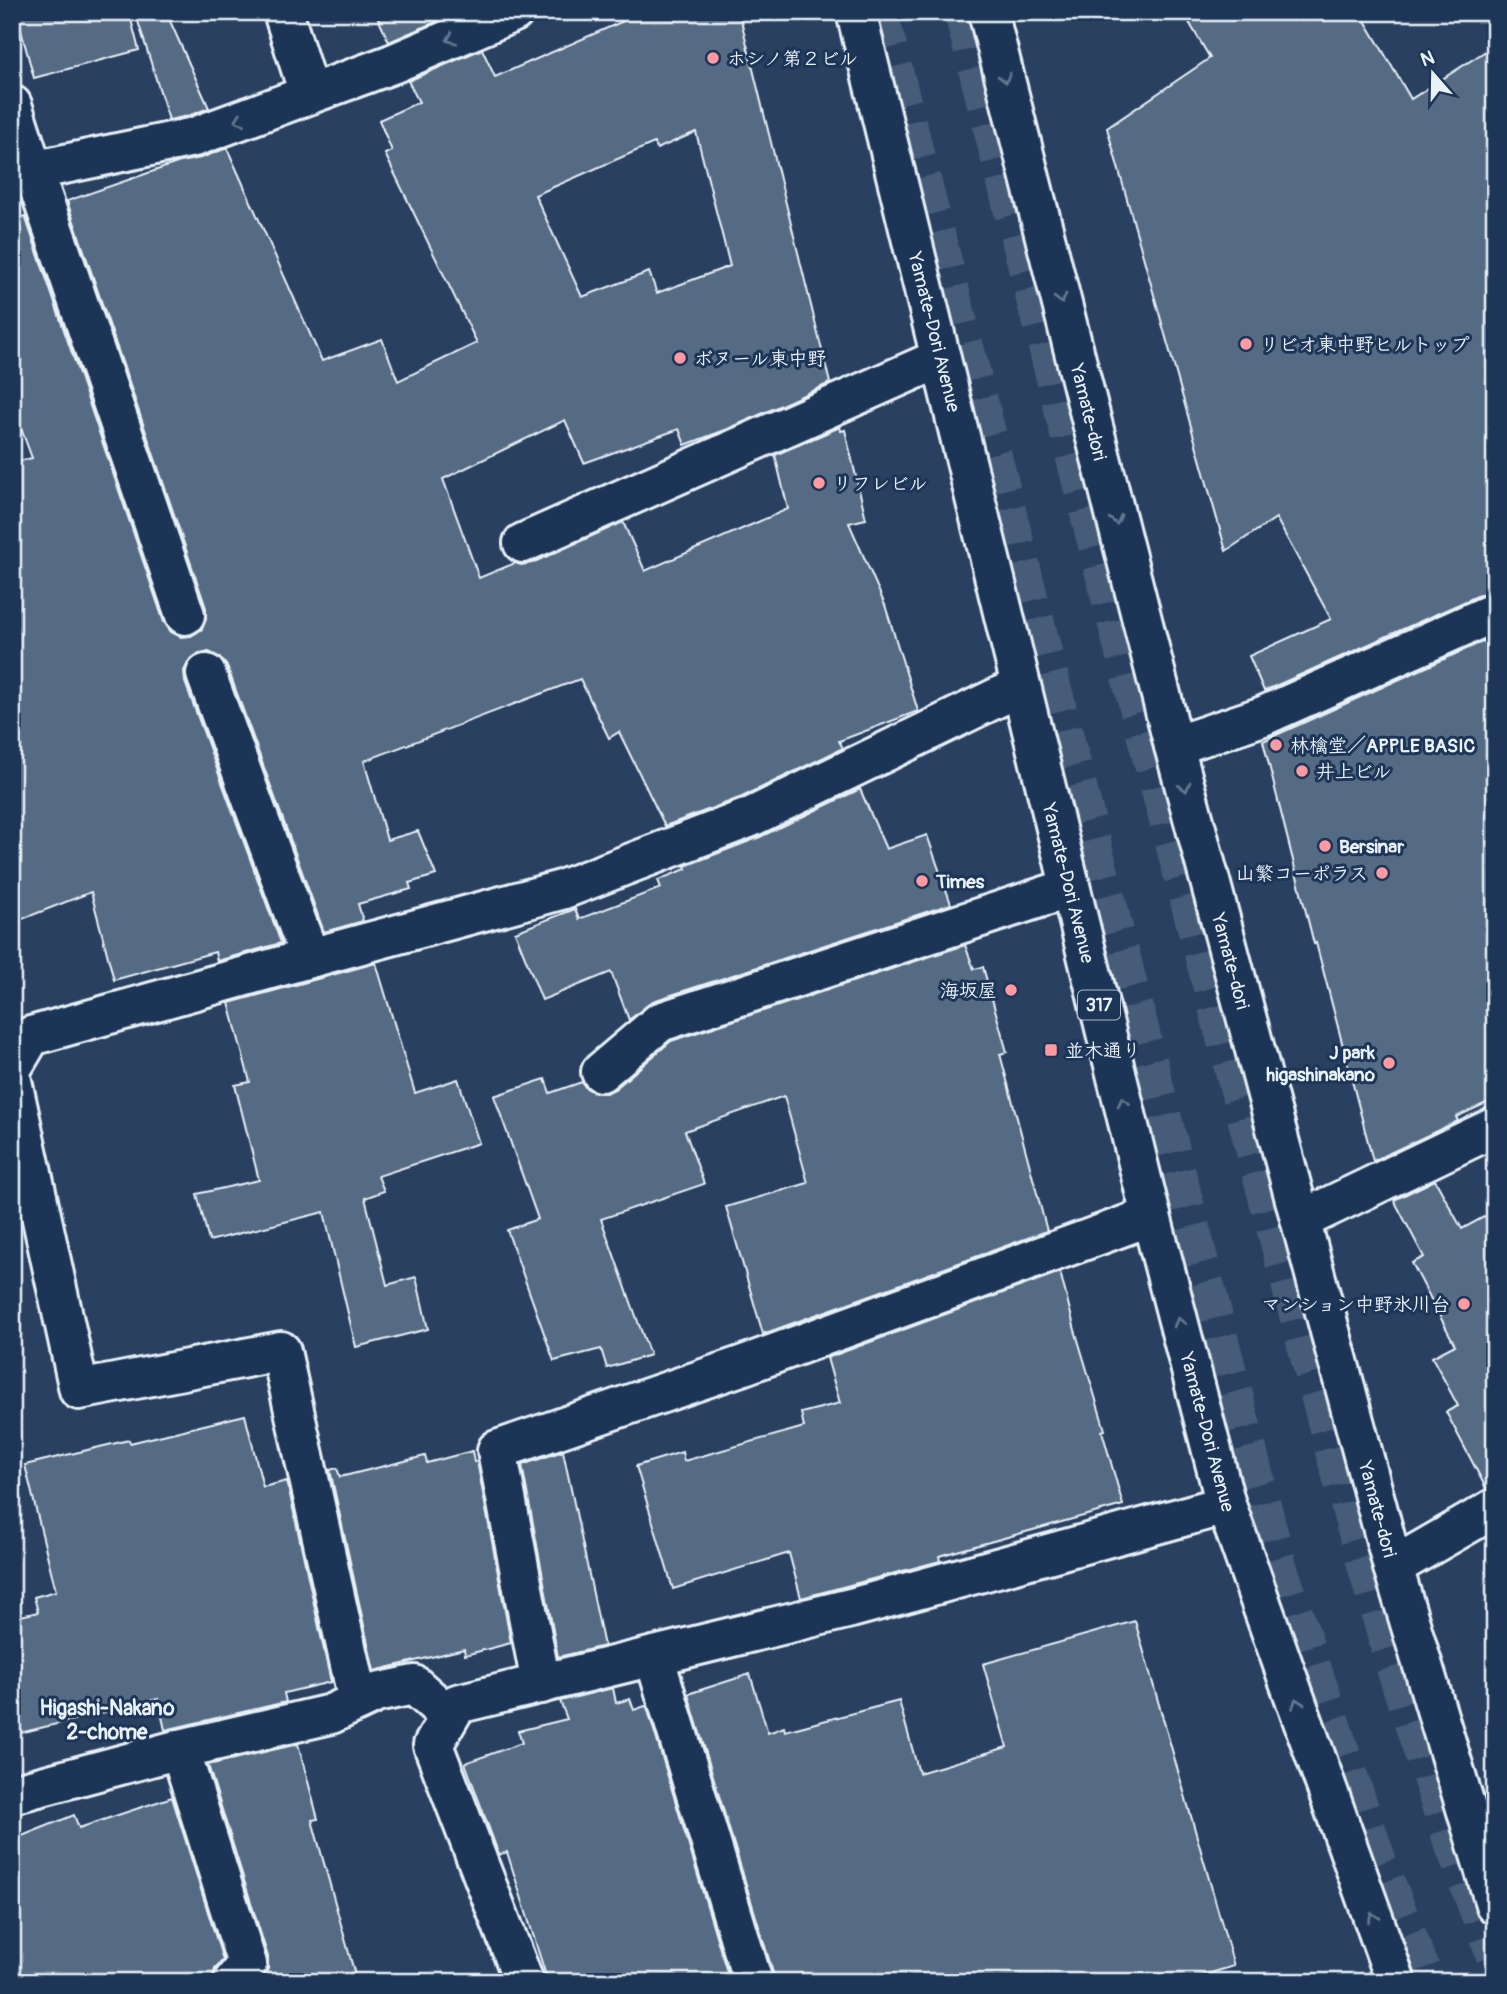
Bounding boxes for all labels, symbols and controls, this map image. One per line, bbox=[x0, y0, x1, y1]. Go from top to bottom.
one-way arrow bbox=[446, 30, 458, 44]
north arrow bbox=[1398, 38, 1468, 108]
text: N bbox=[1417, 45, 1438, 72]
place label: ホシノ第２ビル bbox=[727, 47, 858, 71]
marker: ホシノ第２ビル bbox=[705, 50, 721, 66]
one-way arrow bbox=[997, 72, 1011, 84]
one-way arrow bbox=[233, 112, 245, 126]
street label: Yamate-Dori Avenue bbox=[902, 249, 966, 415]
one-way arrow bbox=[1053, 293, 1067, 305]
place label: リビオ東中野ヒルトップ bbox=[1260, 333, 1469, 357]
marker: リビオ東中野ヒルトップ bbox=[1238, 336, 1254, 352]
place label: ボヌール東中野 bbox=[694, 347, 826, 371]
marker: ボヌール東中野 bbox=[672, 350, 688, 366]
street label: Yamate-dori bbox=[1064, 360, 1112, 463]
place label: リフレビル bbox=[833, 472, 928, 496]
marker: リフレビル bbox=[811, 475, 827, 491]
one-way arrow bbox=[1108, 513, 1122, 525]
place label: 林檎堂／APPLE BASIC bbox=[1290, 734, 1476, 758]
marker: 林檎堂／APPLE BASIC bbox=[1268, 737, 1284, 753]
place label: 井上ビル bbox=[1316, 760, 1392, 784]
marker: 井上ビル bbox=[1294, 763, 1310, 779]
one-way arrow bbox=[1177, 781, 1191, 793]
street label: Yamate-Dori Avenue bbox=[1036, 800, 1100, 966]
place label: Bersinar bbox=[1339, 835, 1404, 859]
marker: Bersinar bbox=[1317, 838, 1333, 854]
place label: 山繁コーポラス bbox=[1236, 862, 1368, 886]
marker: 山繁コーポラス bbox=[1374, 865, 1390, 881]
place label: Times bbox=[935, 870, 985, 894]
marker: Times bbox=[914, 873, 930, 889]
street label: Yamate-dori bbox=[1205, 910, 1254, 1012]
place label: 海坂屋 bbox=[940, 979, 997, 1003]
marker: 海坂屋 bbox=[1003, 982, 1019, 998]
road number: 317 bbox=[1078, 990, 1120, 1020]
place label: 並木通り bbox=[1065, 1039, 1141, 1063]
place label: J park higashinakano bbox=[1266, 1041, 1376, 1087]
marker: 並木通り bbox=[1043, 1042, 1059, 1058]
marker: J park higashinakano bbox=[1381, 1055, 1397, 1071]
one-way arrow bbox=[1117, 1096, 1131, 1108]
place label: マンション中野氷川台 bbox=[1262, 1293, 1450, 1317]
marker: マンション中野氷川台 bbox=[1456, 1296, 1472, 1312]
one-way arrow bbox=[1173, 1317, 1187, 1329]
street label: Yamate-Dori Avenue bbox=[1174, 1349, 1240, 1515]
street label: Yamate-dori bbox=[1352, 1458, 1401, 1560]
district label: Higashi-Nakano 2-chome bbox=[40, 1695, 175, 1746]
one-way arrow bbox=[1291, 1698, 1305, 1710]
one-way arrow bbox=[1367, 1912, 1381, 1924]

